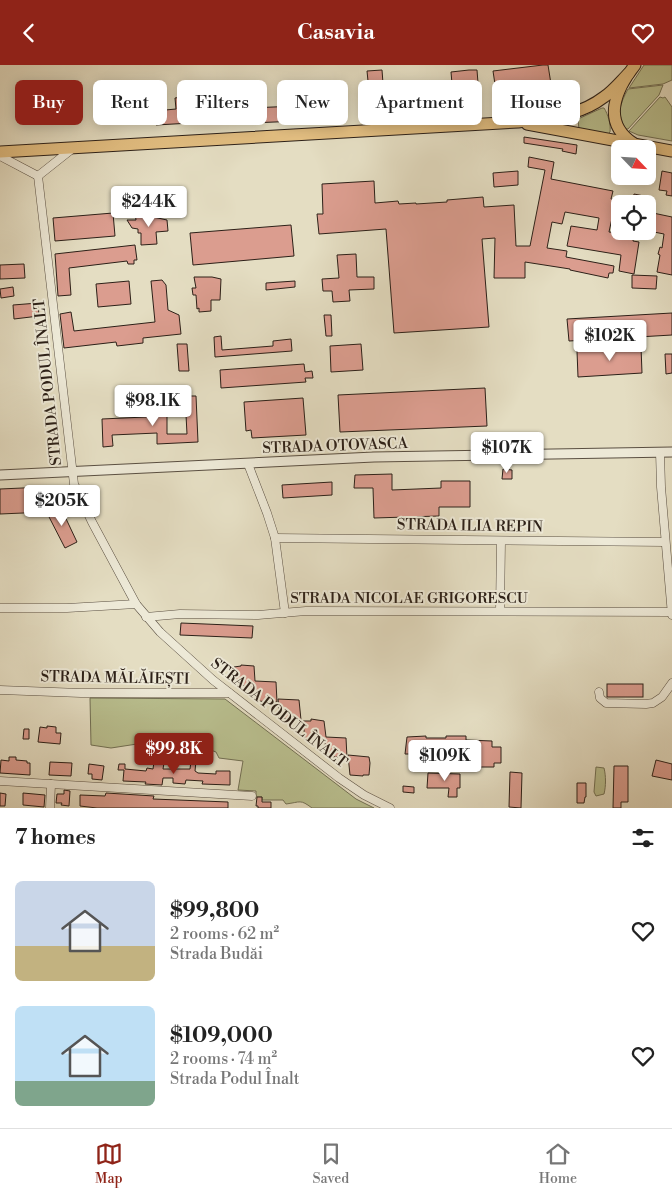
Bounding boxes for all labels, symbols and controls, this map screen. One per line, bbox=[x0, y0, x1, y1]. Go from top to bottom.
icon: back bbox=[15, 19, 43, 47]
text: Casavia bbox=[297, 19, 375, 46]
icon: heart bbox=[629, 19, 657, 47]
chip: Buy bbox=[15, 80, 83, 125]
chip: Rent bbox=[93, 80, 167, 125]
chip: Filters bbox=[177, 80, 267, 125]
chip: New bbox=[277, 80, 348, 125]
chip: Apartment bbox=[358, 80, 482, 125]
chip: House bbox=[492, 80, 580, 125]
north arrow bbox=[611, 140, 656, 185]
map controls bbox=[611, 140, 656, 240]
pin: $244K bbox=[114, 185, 184, 228]
text: $244K bbox=[122, 192, 176, 212]
button: locate bbox=[611, 195, 656, 240]
street label: STRADA PODUL ÎNALT bbox=[29, 297, 66, 467]
pin: $102K bbox=[575, 319, 645, 362]
text: $102K bbox=[584, 326, 636, 346]
pin: $98.1K bbox=[112, 385, 194, 427]
text: $98.1K bbox=[126, 391, 180, 411]
pin: $107K bbox=[472, 431, 542, 474]
street label: STRADA OTOVASCA bbox=[262, 434, 409, 458]
text: $107K bbox=[482, 438, 532, 458]
pin: $205K bbox=[27, 485, 97, 527]
text: $205K bbox=[35, 491, 89, 511]
street label: STRADA ILIA REPIN bbox=[397, 515, 543, 537]
street label: STRADA NICOLAE GRIGORESCU bbox=[290, 589, 528, 608]
street label: STRADA PODUL ÎNALT bbox=[207, 653, 352, 772]
street label: STRADA MĂLĂIEȘTI bbox=[40, 666, 190, 689]
pin: $99.8K bbox=[133, 733, 215, 775]
text: $99.8K bbox=[145, 739, 203, 759]
pin: $109K bbox=[410, 739, 480, 782]
text: $109K bbox=[419, 746, 471, 766]
icon: filters bbox=[629, 824, 657, 852]
text: 7 homes bbox=[15, 825, 96, 851]
text: $99,800 bbox=[170, 898, 259, 924]
icon: home bbox=[55, 901, 115, 961]
icon: heart bbox=[629, 917, 657, 945]
text: 2 rooms · 62 m² bbox=[170, 924, 279, 944]
text: Strada Budăi bbox=[170, 944, 263, 964]
text: $109,000 bbox=[170, 1023, 273, 1049]
icon: home bbox=[55, 1026, 115, 1086]
icon: heart bbox=[629, 1042, 657, 1070]
text: 2 rooms · 74 m² bbox=[170, 1049, 277, 1069]
text: Strada Podul Înalt bbox=[170, 1069, 299, 1089]
tab: Map bbox=[95, 1140, 123, 1188]
tab: Saved bbox=[312, 1140, 349, 1188]
tab: Home bbox=[539, 1140, 577, 1188]

